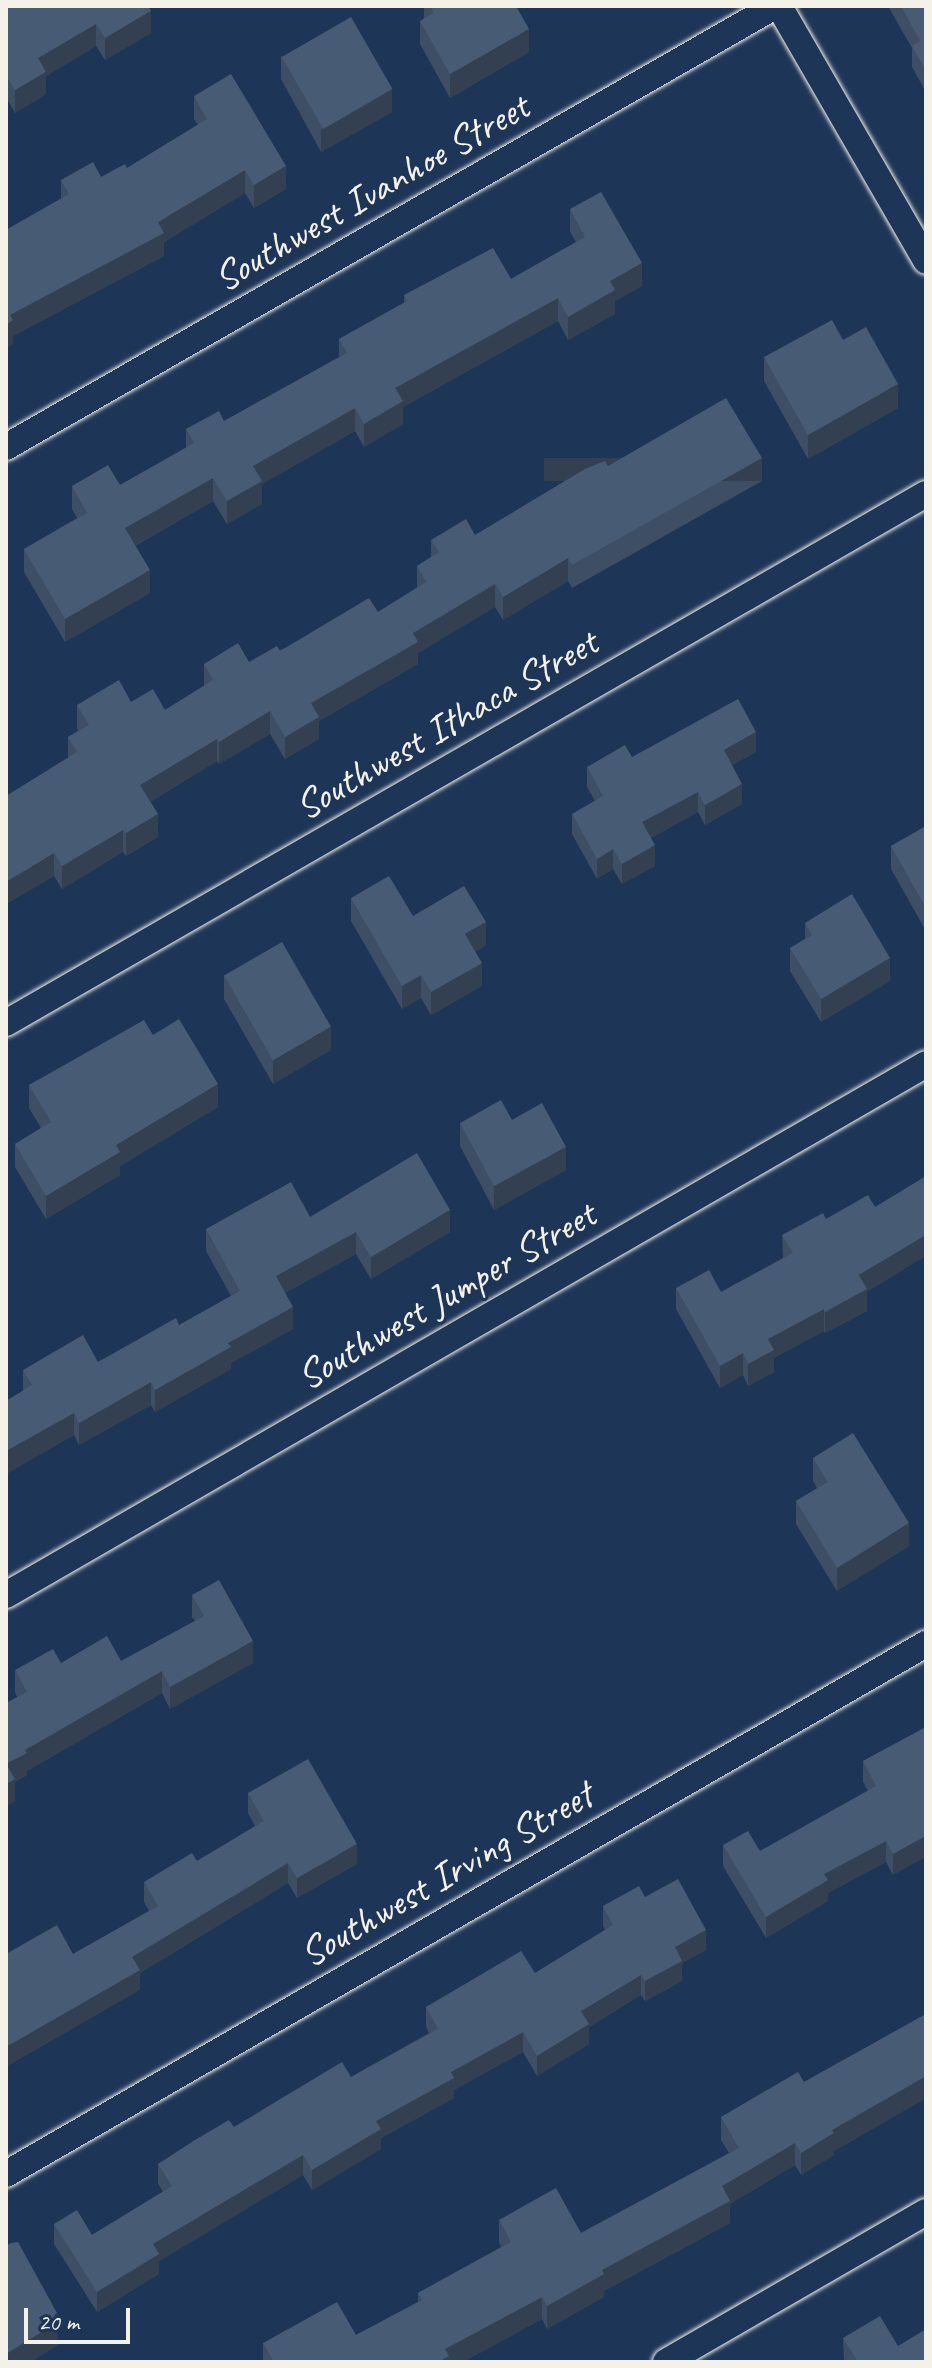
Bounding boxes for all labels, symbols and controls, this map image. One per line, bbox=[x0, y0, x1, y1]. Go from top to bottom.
street label: Southwest Ivanhoe Street bbox=[205, 82, 537, 302]
street label: Southwest Ithaca Street bbox=[286, 618, 606, 830]
street label: Southwest Jumper Street bbox=[288, 1190, 604, 1400]
street label: Southwest Irving Street bbox=[291, 1771, 601, 1977]
scale bar bbox=[28, 2292, 134, 2342]
text: 20 m bbox=[38, 2307, 79, 2337]

